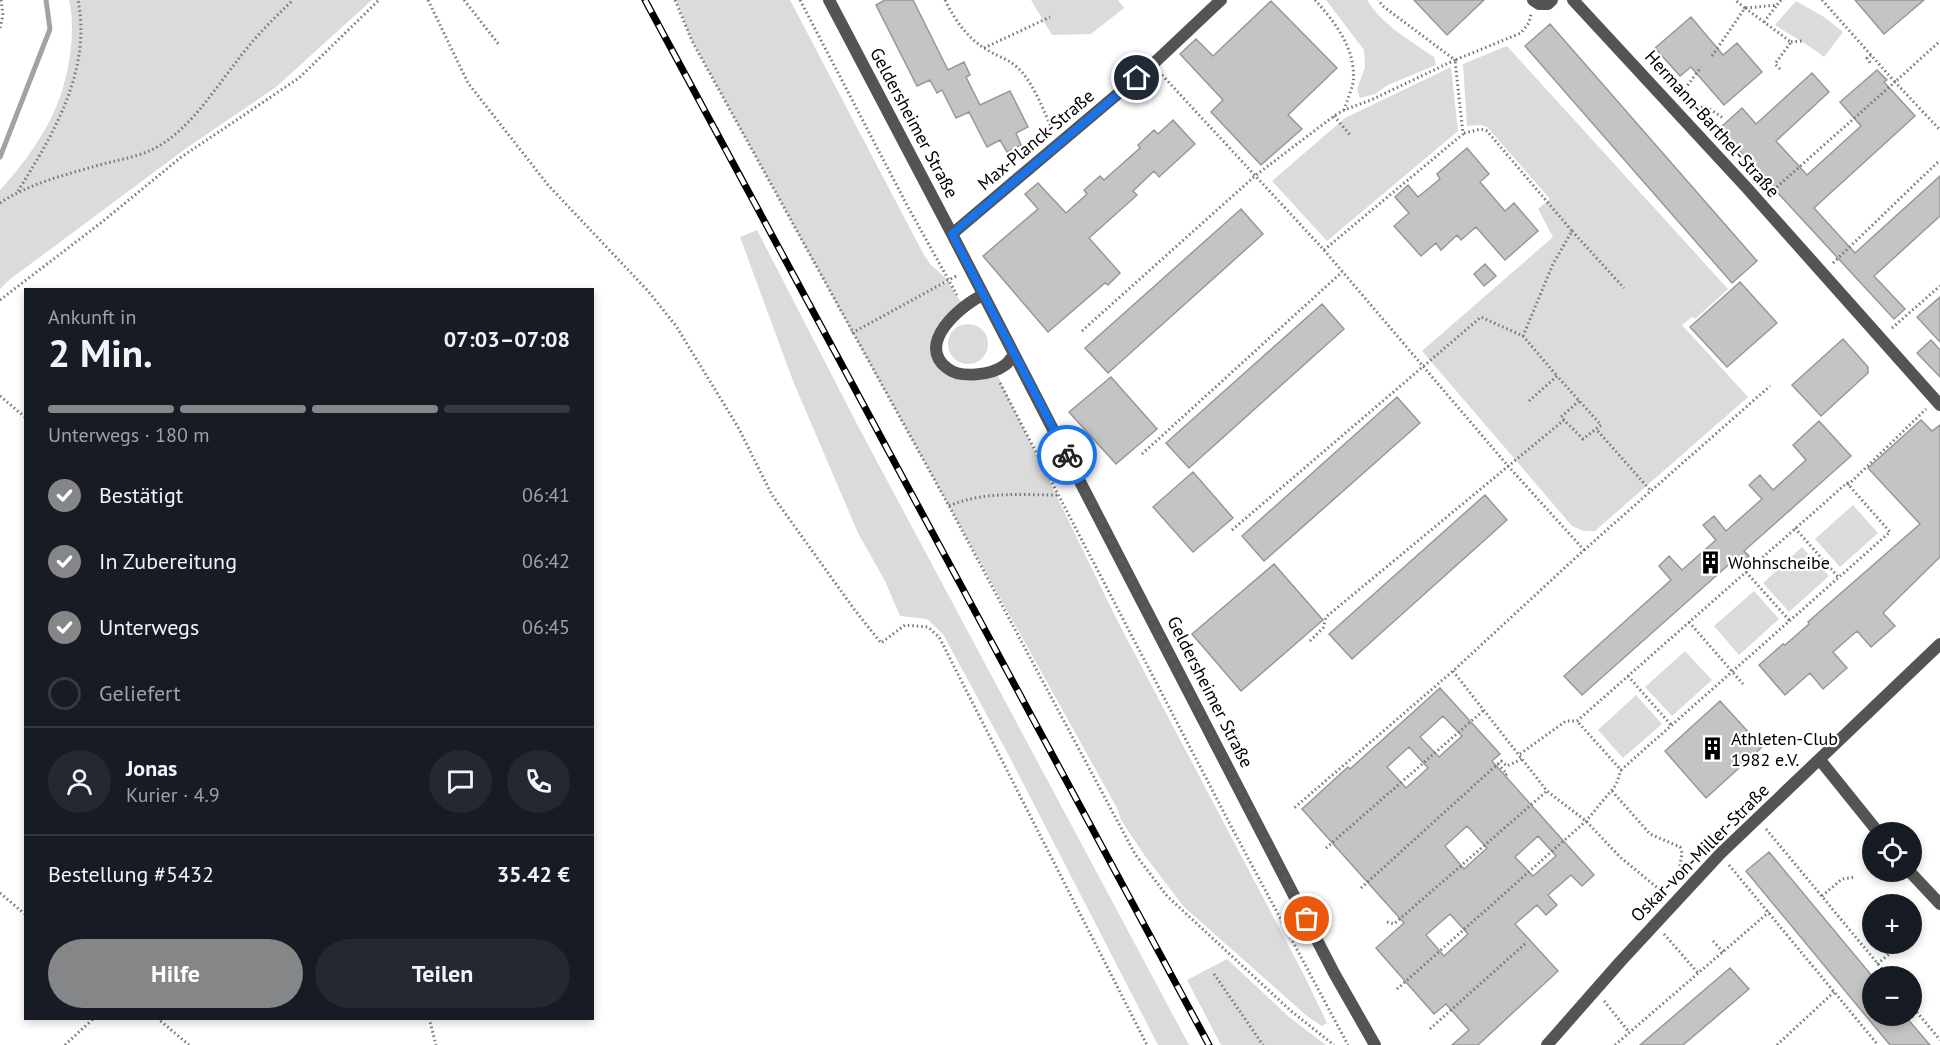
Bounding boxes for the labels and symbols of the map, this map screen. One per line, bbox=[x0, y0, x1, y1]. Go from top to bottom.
street label: Geldersheimer Straße bbox=[865, 44, 964, 202]
street label: Hermann-Barthel-Straße bbox=[1640, 45, 1785, 202]
pin bbox=[1111, 52, 1162, 103]
street label: Max-Planck-Straße bbox=[973, 84, 1099, 195]
courier bbox=[1037, 425, 1097, 485]
building icon: Wohnscheibe bbox=[1697, 550, 1723, 576]
place label: Wohnscheibe bbox=[1728, 551, 1830, 574]
street label: Geldersheimer Straße bbox=[1162, 612, 1259, 771]
place label: Athleten-Club 1982 e.V. bbox=[1731, 727, 1838, 771]
building icon: Athleten-Club 1982 e.V. bbox=[1700, 736, 1726, 762]
street label: Oskar-von-Miller-Straße bbox=[1626, 779, 1774, 927]
pin bbox=[1281, 893, 1332, 944]

